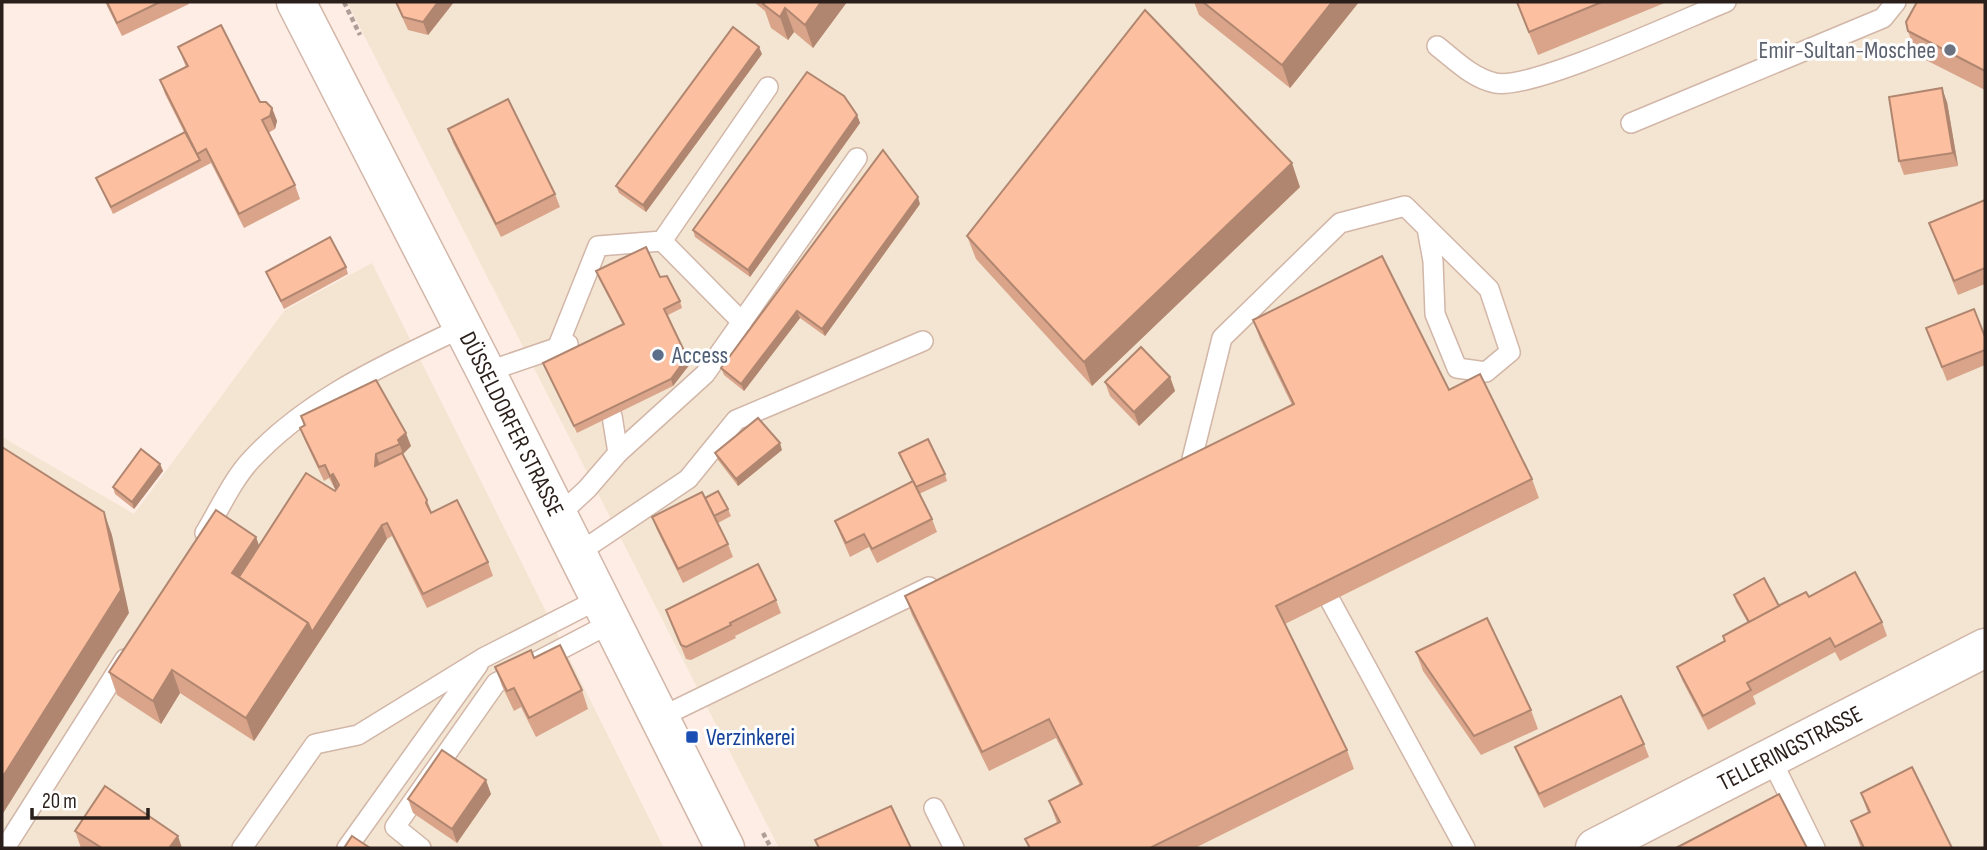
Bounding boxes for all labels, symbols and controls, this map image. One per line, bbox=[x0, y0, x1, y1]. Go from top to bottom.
place label: Emir-Sultan-Moschee bbox=[1759, 36, 1936, 65]
marker: Emir-Sultan-Moschee bbox=[1942, 42, 1958, 58]
street label: DÜSSELDORFER STRASSE bbox=[453, 327, 571, 521]
place label: Access bbox=[671, 341, 728, 370]
marker: Access bbox=[650, 347, 666, 363]
street label: TELLERINGSTRASSE bbox=[1713, 699, 1867, 797]
place label: Verzinkerei bbox=[706, 723, 795, 752]
marker: Verzinkerei bbox=[684, 729, 700, 745]
scale bar bbox=[32, 776, 147, 820]
text: 20 m bbox=[42, 789, 77, 814]

